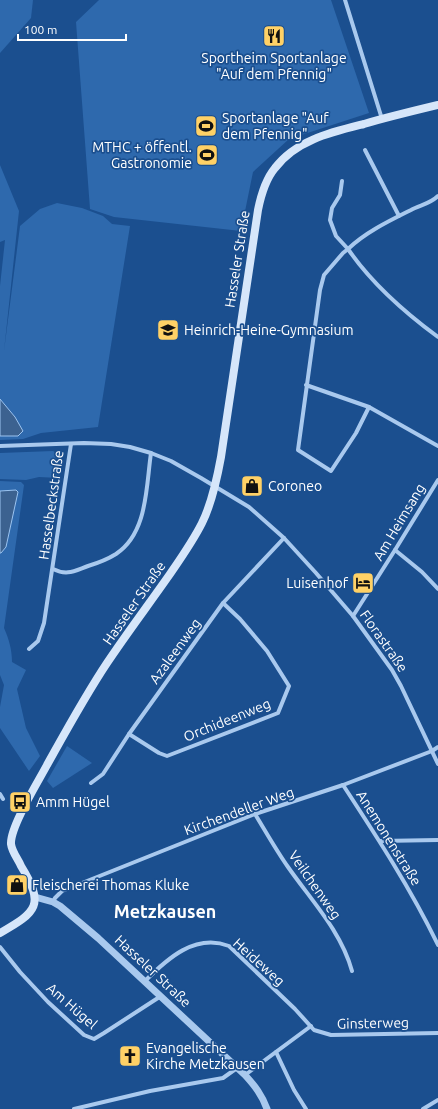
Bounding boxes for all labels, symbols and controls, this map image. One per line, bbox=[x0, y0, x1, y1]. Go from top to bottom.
scale bar bbox=[18, 16, 126, 42]
text: 100 m bbox=[24, 23, 57, 36]
restaurant icon: Sportheim Sportanlage "Auf dem Pfennig" bbox=[261, 23, 287, 49]
place label: Sportheim Sportanlage "Auf dem Pfennig" bbox=[201, 50, 347, 82]
place label: Sportanlage "Auf dem Pfennig" bbox=[222, 110, 329, 142]
sports icon: Sportanlage "Auf dem Pfennig" bbox=[193, 113, 219, 139]
place label: MTHC + öffentl. Gastronomie bbox=[92, 139, 192, 171]
sports icon: MTHC + öffentl. Gastronomie bbox=[194, 142, 220, 168]
street label: Hasseler Straße bbox=[221, 209, 253, 309]
school or university icon: Heinrich-Heine-Gymnasium bbox=[155, 317, 181, 343]
place label: Heinrich-Heine-Gymnasium bbox=[184, 322, 354, 338]
street label: Hasselbeckstraße bbox=[35, 449, 67, 561]
shop icon: Coroneo bbox=[239, 473, 265, 499]
place label: Coroneo bbox=[268, 478, 322, 494]
street label: Am Heimsang bbox=[370, 481, 428, 563]
street label: Hasseler Straße bbox=[99, 558, 169, 648]
hotel icon: Luisenhof bbox=[350, 570, 376, 596]
place label: Luisenhof bbox=[286, 575, 349, 591]
street label: Florastraße bbox=[357, 607, 411, 675]
street label: Azaleenweg bbox=[146, 615, 204, 687]
street label: Orchideenweg bbox=[181, 695, 273, 745]
street label: Kirchendeller Weg bbox=[182, 784, 296, 838]
street label: Anemonenstraße bbox=[353, 788, 425, 888]
bus stop icon: Amm Hügel bbox=[7, 789, 33, 815]
place label: Amm Hügel bbox=[36, 794, 110, 810]
street label: Veilchenweg bbox=[285, 848, 345, 922]
shop icon: Fleischerei Thomas Kluke bbox=[4, 872, 30, 898]
place label: Fleischerei Thomas Kluke bbox=[32, 877, 189, 893]
district label: Metzkausen bbox=[114, 901, 216, 921]
street label: Hasseler Straße bbox=[112, 932, 194, 1010]
street label: Heideweg bbox=[230, 935, 288, 989]
street label: Am Hügel bbox=[44, 980, 101, 1032]
street label: Ginsterweg bbox=[337, 1014, 409, 1032]
place label: Evangelische Kirche Metzkausen bbox=[146, 1040, 265, 1072]
church icon: Evangelische Kirche Metzkausen bbox=[117, 1043, 143, 1069]

